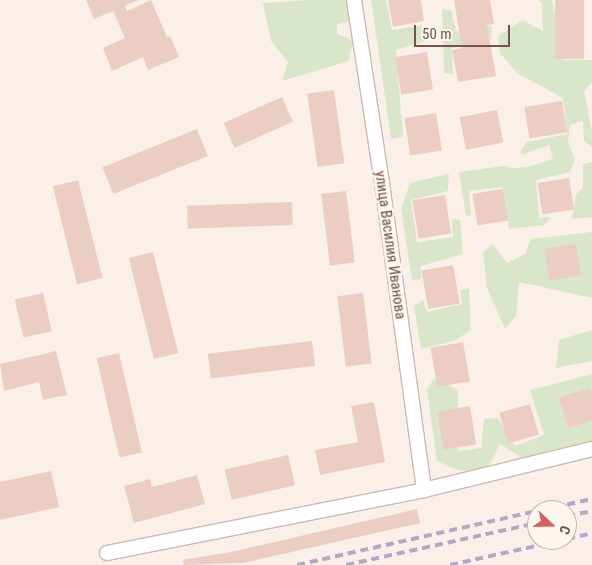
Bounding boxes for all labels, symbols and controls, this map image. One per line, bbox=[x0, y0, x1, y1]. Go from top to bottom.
scale bar bbox=[417, 15, 513, 47]
text: 50 m bbox=[422, 25, 452, 43]
street label: улица Василия Иванова bbox=[371, 170, 409, 320]
north arrow bbox=[527, 500, 577, 550]
text: С bbox=[556, 523, 574, 537]

